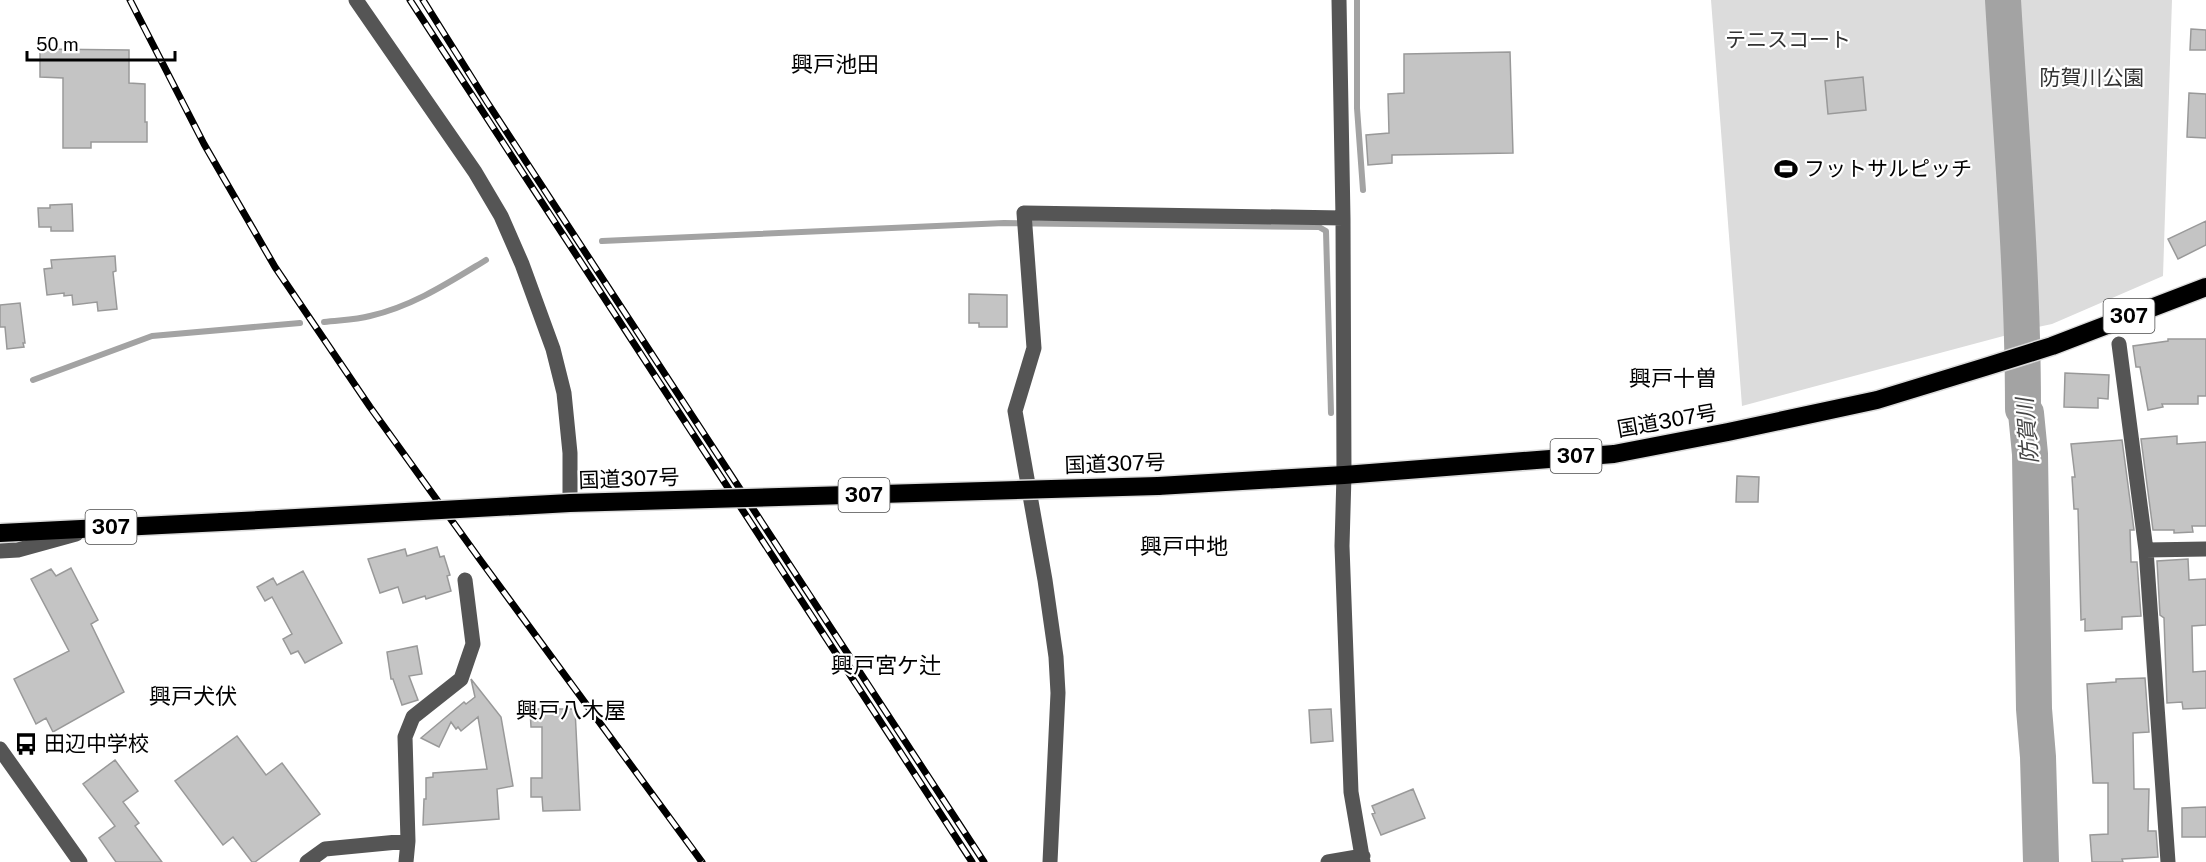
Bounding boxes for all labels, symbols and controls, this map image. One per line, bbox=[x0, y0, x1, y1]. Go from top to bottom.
scale bar bbox=[27, 24, 176, 62]
park label: テニスコート bbox=[1725, 27, 1851, 52]
text: 50 m bbox=[36, 34, 79, 55]
district label: 興戸池田 bbox=[791, 51, 879, 77]
park label: 防賀川公園 bbox=[2040, 65, 2145, 90]
sports icon: フットサルピッチ bbox=[1773, 156, 1799, 182]
place label: フットサルピッチ bbox=[1804, 156, 1972, 181]
road number: 307 bbox=[2104, 299, 2154, 333]
district label: 興戸十曽 bbox=[1629, 365, 1717, 391]
water label: 防賀川 bbox=[2011, 395, 2043, 465]
street label: 国道307号 bbox=[1615, 399, 1719, 442]
road number: 307 bbox=[1550, 439, 1602, 473]
street label: 国道307号 bbox=[1064, 449, 1166, 478]
street label: 国道307号 bbox=[578, 464, 680, 493]
road number: 307 bbox=[838, 478, 890, 512]
road number: 307 bbox=[86, 510, 136, 544]
district label: 興戸中地 bbox=[1140, 533, 1228, 559]
district label: 興戸宮ケ辻 bbox=[831, 652, 941, 678]
district label: 興戸犬伏 bbox=[149, 683, 237, 709]
district label: 興戸八木屋 bbox=[516, 697, 626, 723]
bus stop icon: 田辺中学校 bbox=[13, 731, 39, 757]
place label: 田辺中学校 bbox=[44, 731, 149, 756]

